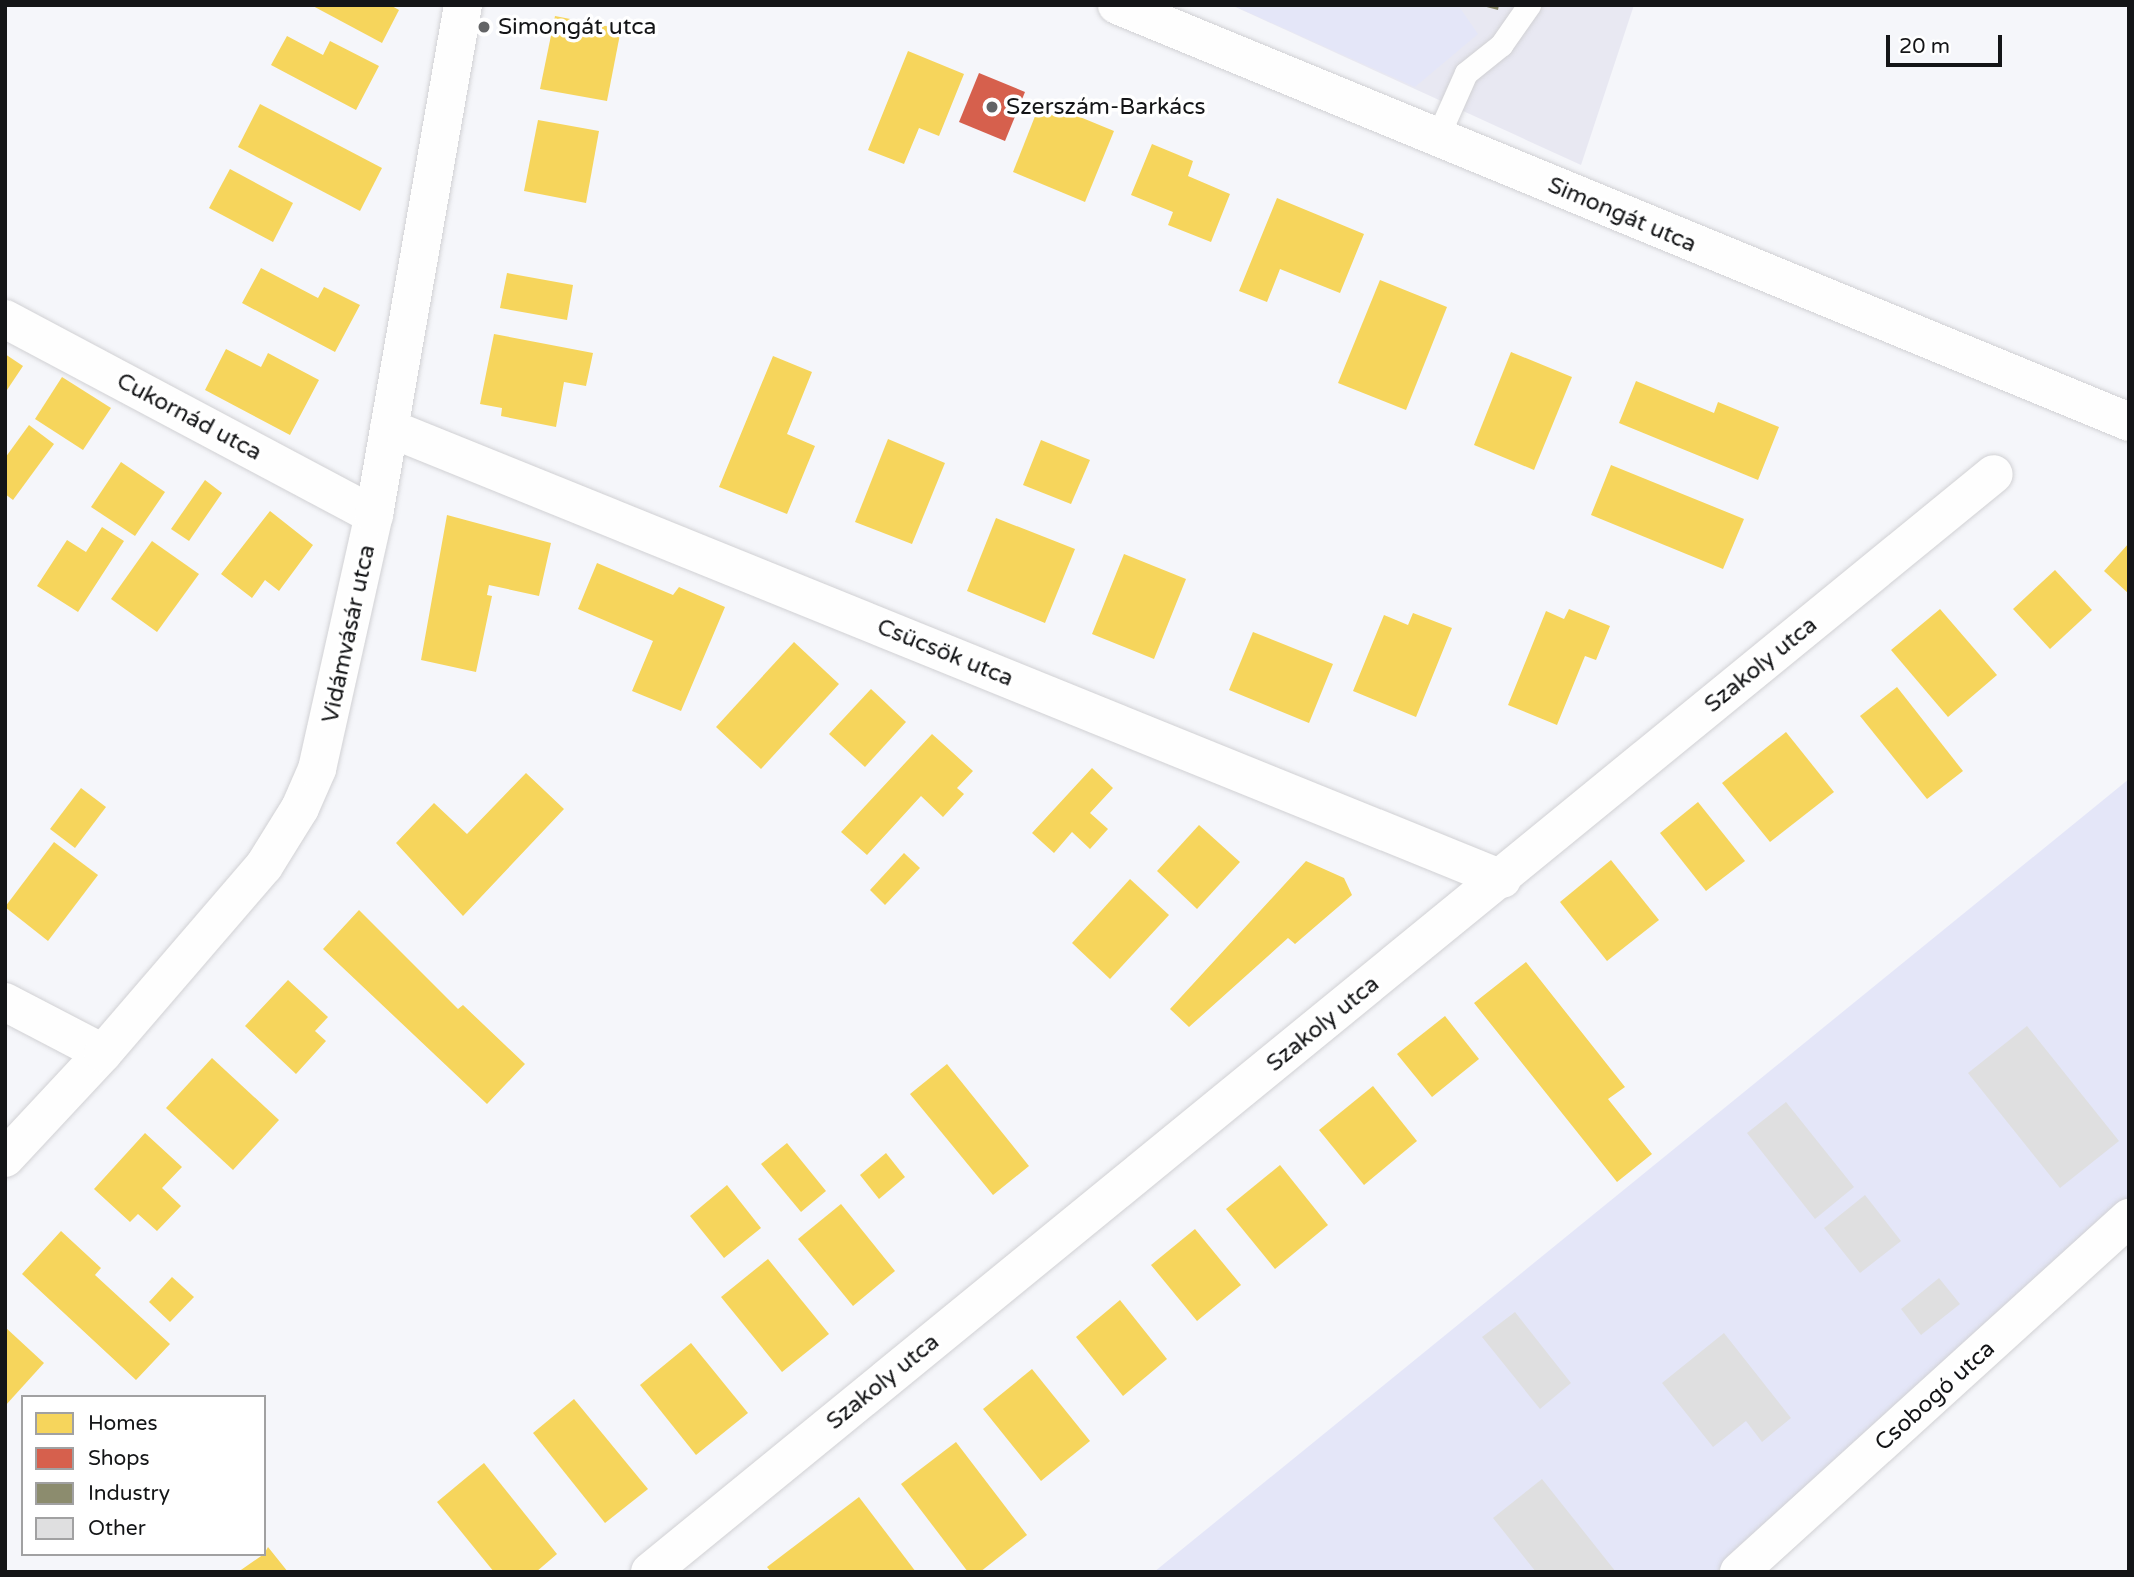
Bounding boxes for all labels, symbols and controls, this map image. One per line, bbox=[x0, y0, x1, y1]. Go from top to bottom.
place label: Simongát utca bbox=[498, 13, 657, 41]
marker: Simongát utca bbox=[476, 19, 492, 35]
scale bar bbox=[1889, 21, 2004, 65]
text: 20 m bbox=[1899, 34, 1950, 59]
place label: Szerszám-Barkács bbox=[1006, 93, 1206, 121]
marker: Szerszám-Barkács bbox=[984, 99, 1000, 115]
street label: Simongát utca bbox=[1544, 171, 1700, 259]
street label: Cukornád utca bbox=[112, 367, 266, 467]
street label: Vidámvásár utca bbox=[317, 542, 381, 726]
street label: Szakoly utca bbox=[1699, 611, 1823, 719]
street label: Csücsök utca bbox=[873, 613, 1017, 693]
street label: Szakoly utca bbox=[1261, 970, 1385, 1078]
street label: Szakoly utca bbox=[821, 1328, 945, 1436]
street label: Csobogó utca bbox=[1869, 1335, 2001, 1457]
legend bbox=[21, 1395, 266, 1556]
text: Homes bbox=[88, 1411, 158, 1436]
text: Shops bbox=[88, 1446, 150, 1471]
text: Industry bbox=[88, 1481, 170, 1506]
text: Other bbox=[88, 1516, 146, 1541]

